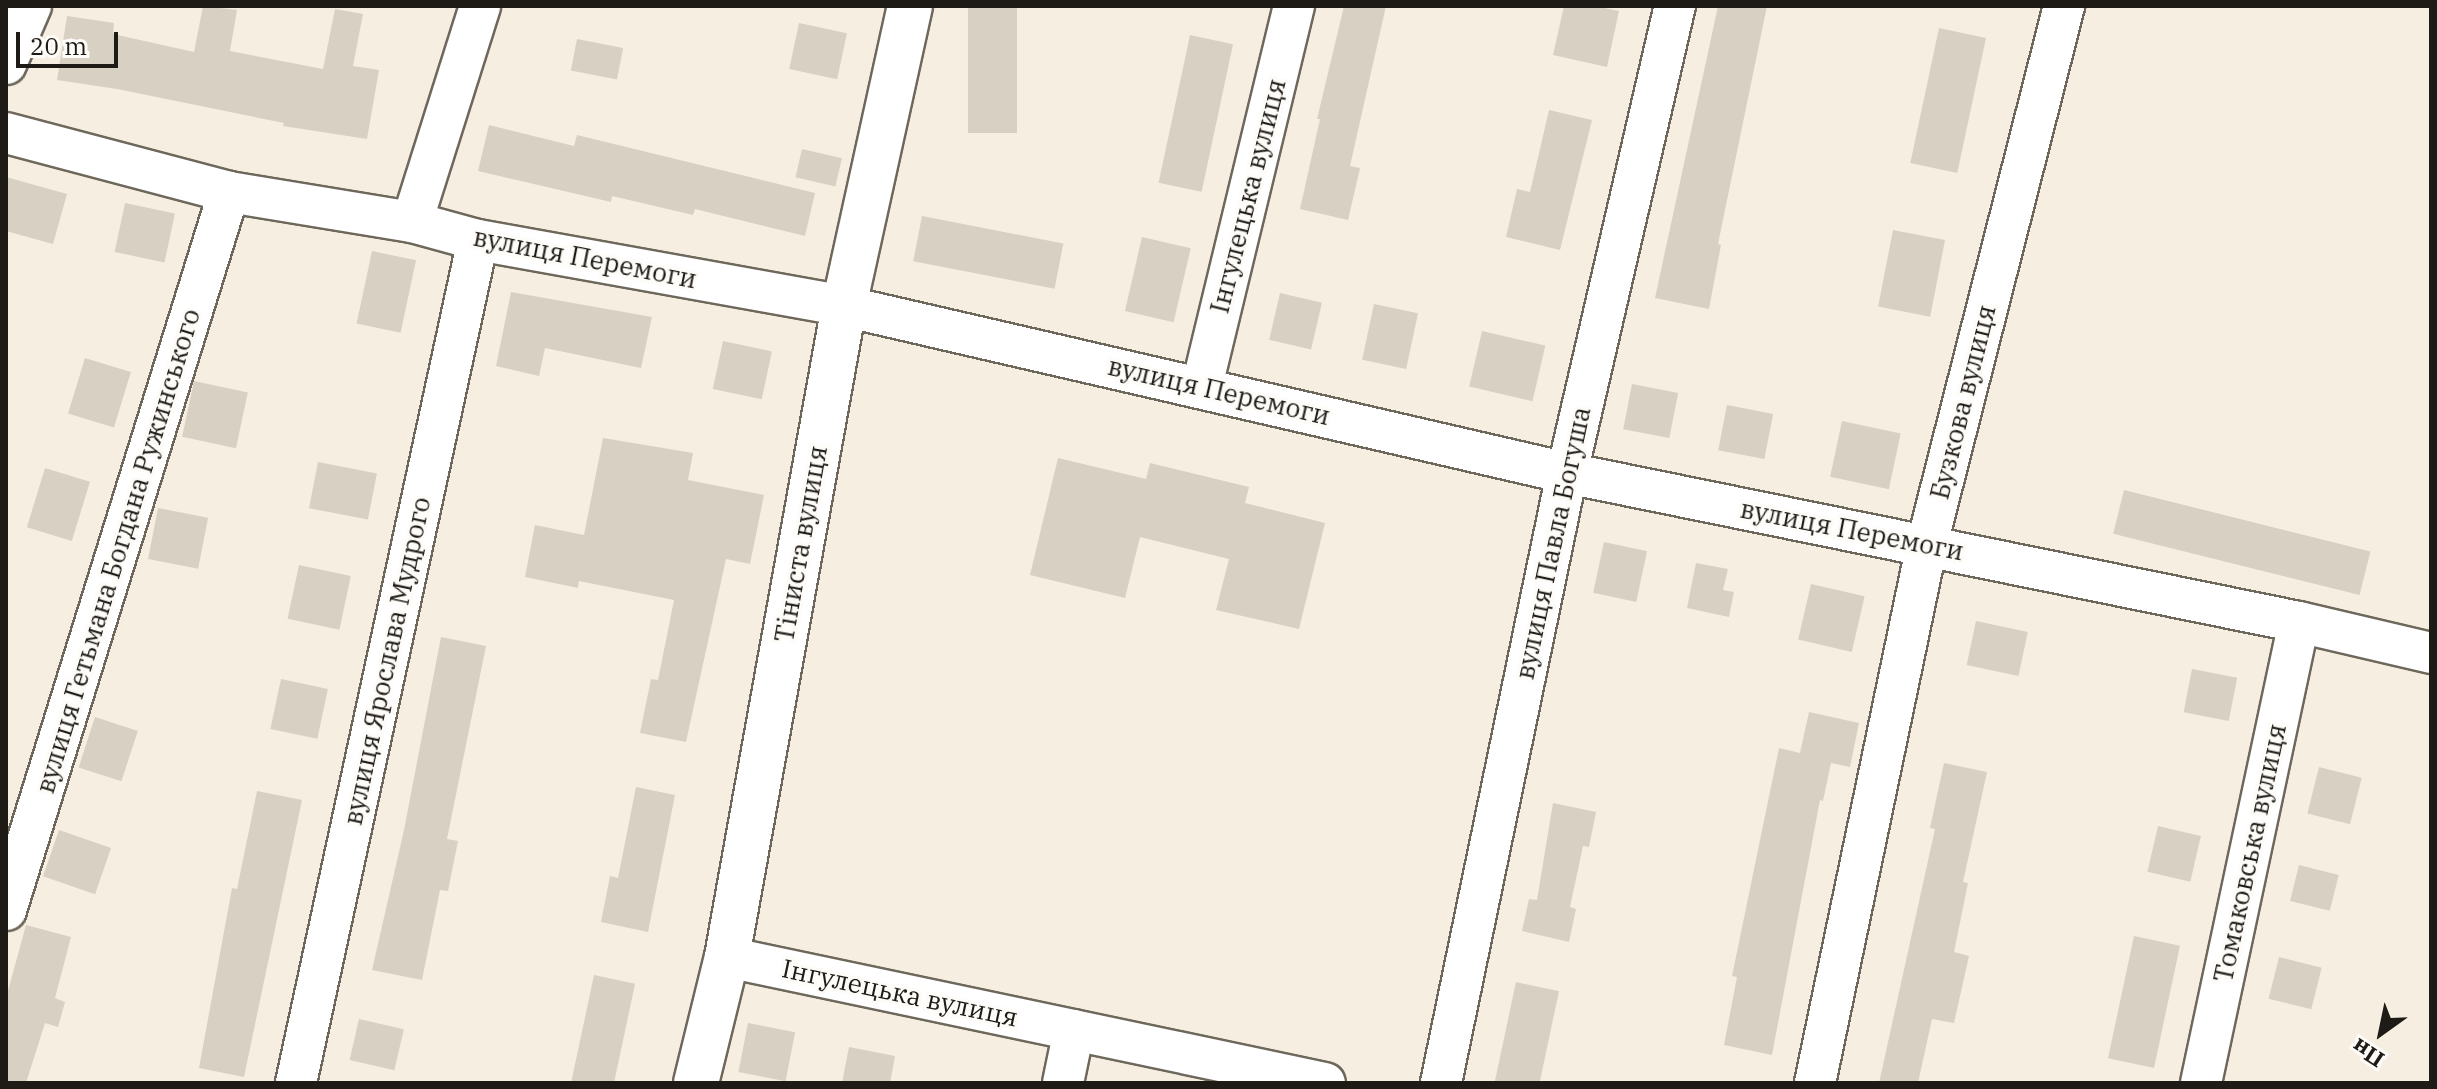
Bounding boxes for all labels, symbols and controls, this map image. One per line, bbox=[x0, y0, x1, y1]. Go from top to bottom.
scale bar bbox=[20, 16, 122, 66]
text: 20 m bbox=[30, 30, 87, 62]
street label: Інгулецька вулиця bbox=[1204, 76, 1292, 316]
street label: вулиця Перемоги bbox=[471, 221, 699, 295]
street label: Бузкова вулиця bbox=[1924, 302, 2002, 502]
street label: вулиця Гетьмана Богдана Ружинського bbox=[29, 305, 207, 797]
street label: вулиця Перемоги bbox=[1105, 350, 1333, 432]
street label: вулиця Павла Богуша bbox=[1509, 404, 1597, 682]
street label: Тіниста вулиця bbox=[768, 443, 834, 645]
street label: вулиця Перемоги bbox=[1738, 493, 1966, 567]
street label: вулиця Ярослава Мудрого bbox=[337, 494, 437, 828]
street label: Томаковська вулиця bbox=[2207, 721, 2293, 985]
street label: Інгулецька вулиця bbox=[779, 953, 1021, 1033]
north arrow bbox=[2341, 993, 2421, 1073]
text: Пн bbox=[2346, 1032, 2389, 1075]

